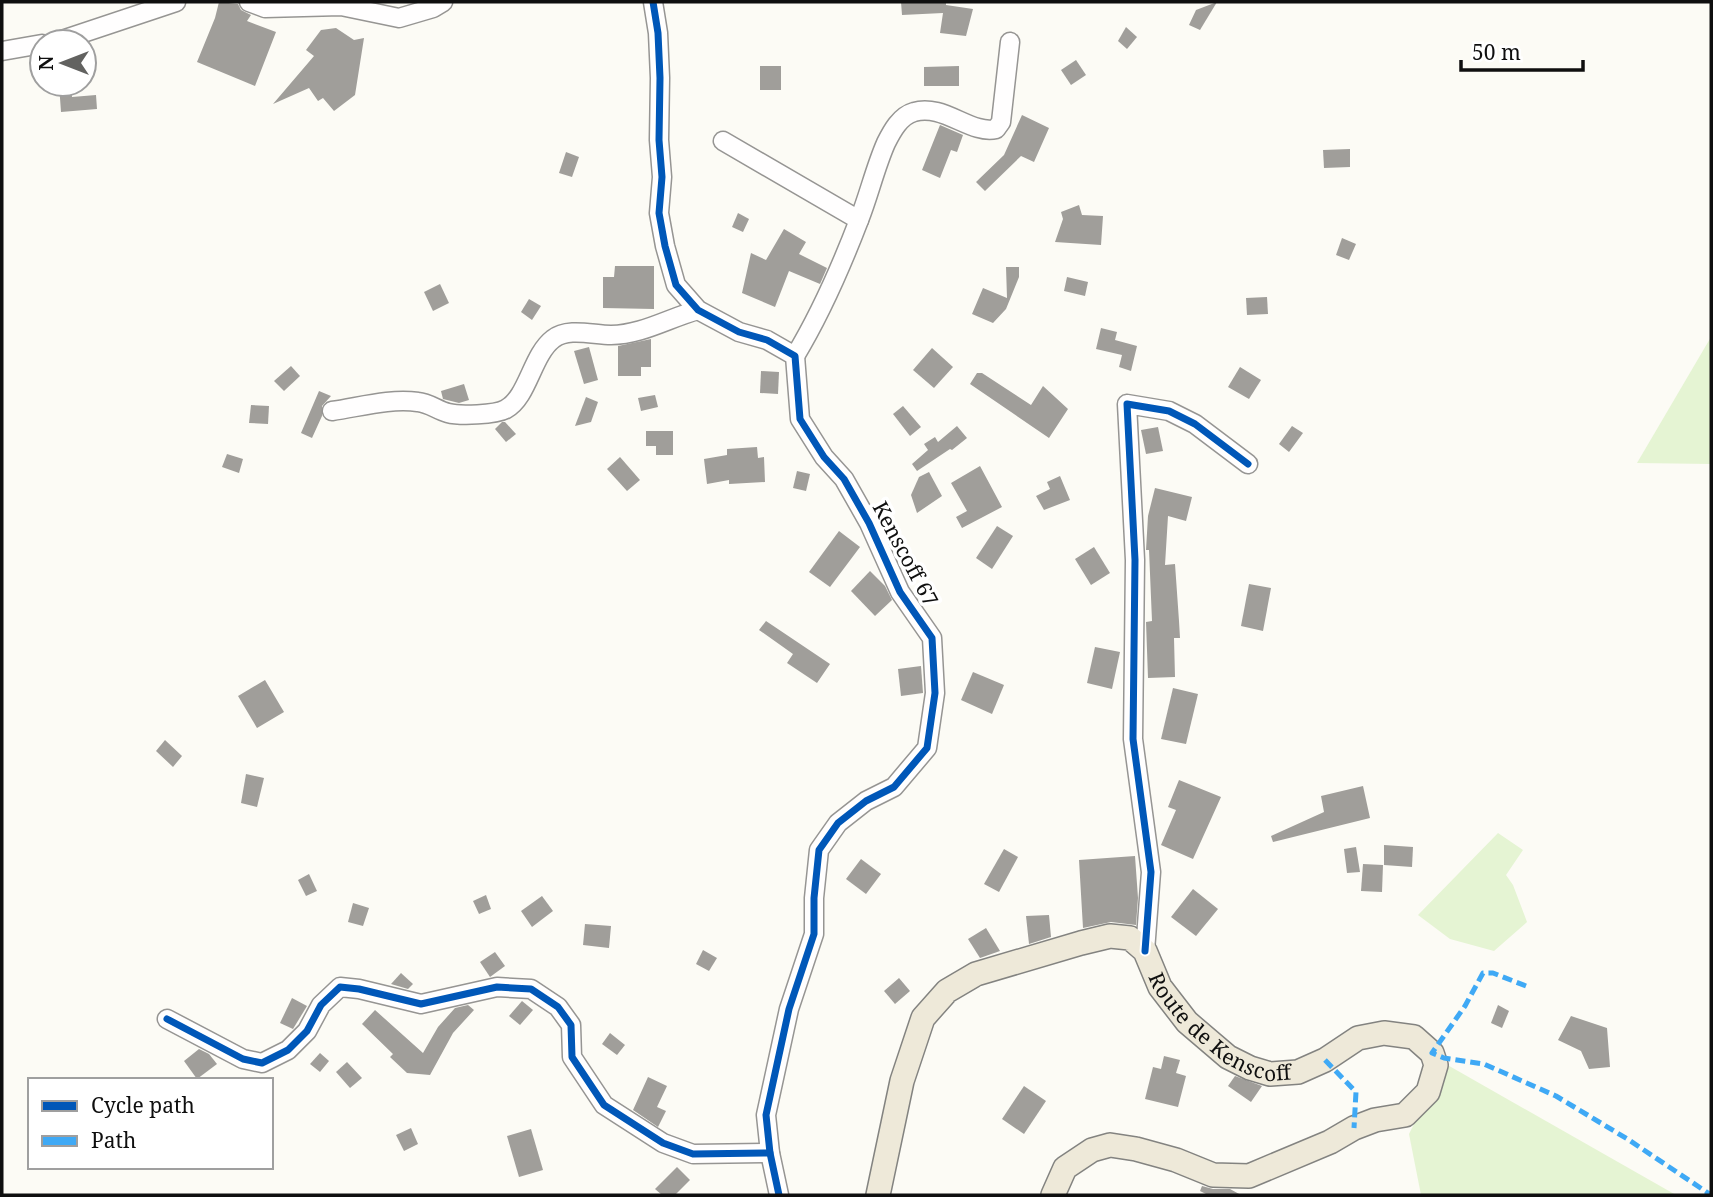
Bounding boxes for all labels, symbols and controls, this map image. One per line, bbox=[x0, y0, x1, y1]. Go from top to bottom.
north arrow bbox=[28, 28, 98, 98]
scale bar bbox=[1461, 28, 1584, 72]
text: 50 m bbox=[1472, 38, 1521, 66]
text: N bbox=[33, 55, 59, 70]
street label: Kenscoff 67 bbox=[867, 496, 945, 611]
street label: Route de Kenscoff bbox=[1142, 968, 1294, 1087]
legend bbox=[28, 1078, 273, 1169]
text: Cycle path bbox=[91, 1091, 195, 1119]
text: Path bbox=[91, 1126, 136, 1154]

